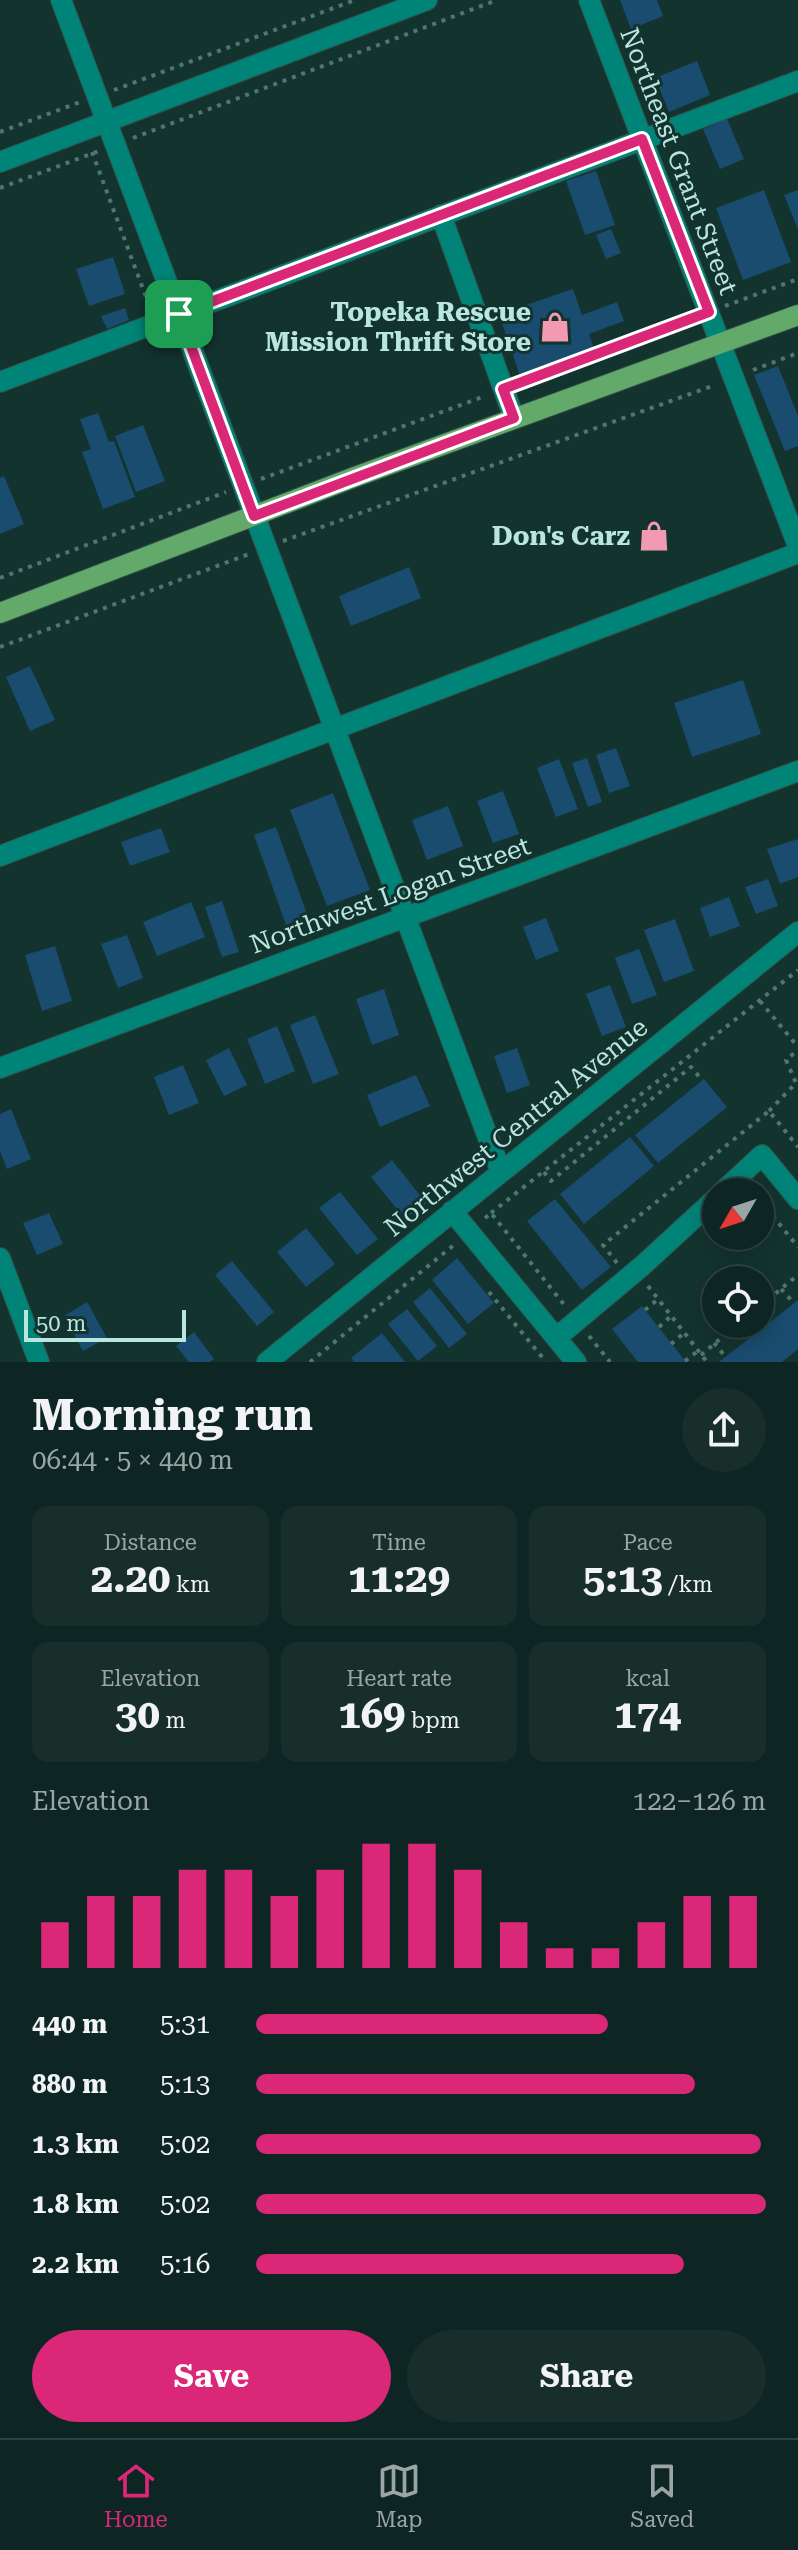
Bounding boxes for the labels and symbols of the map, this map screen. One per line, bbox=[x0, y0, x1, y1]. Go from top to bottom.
street label: Northeast Grant Street bbox=[614, 23, 744, 299]
pin bbox=[145, 280, 213, 348]
place label: Topeka Rescue Mission Thrift Store bbox=[265, 297, 531, 357]
shop icon: Topeka Rescue Mission Thrift Store bbox=[538, 310, 572, 344]
shop icon: Don's Carz bbox=[637, 519, 671, 553]
place label: Don's Carz bbox=[492, 521, 630, 551]
street label: Northwest Logan Street bbox=[246, 830, 535, 960]
street label: Northwest Central Avenue bbox=[379, 1012, 653, 1242]
north arrow bbox=[702, 1178, 774, 1250]
scale bar bbox=[24, 1306, 186, 1342]

